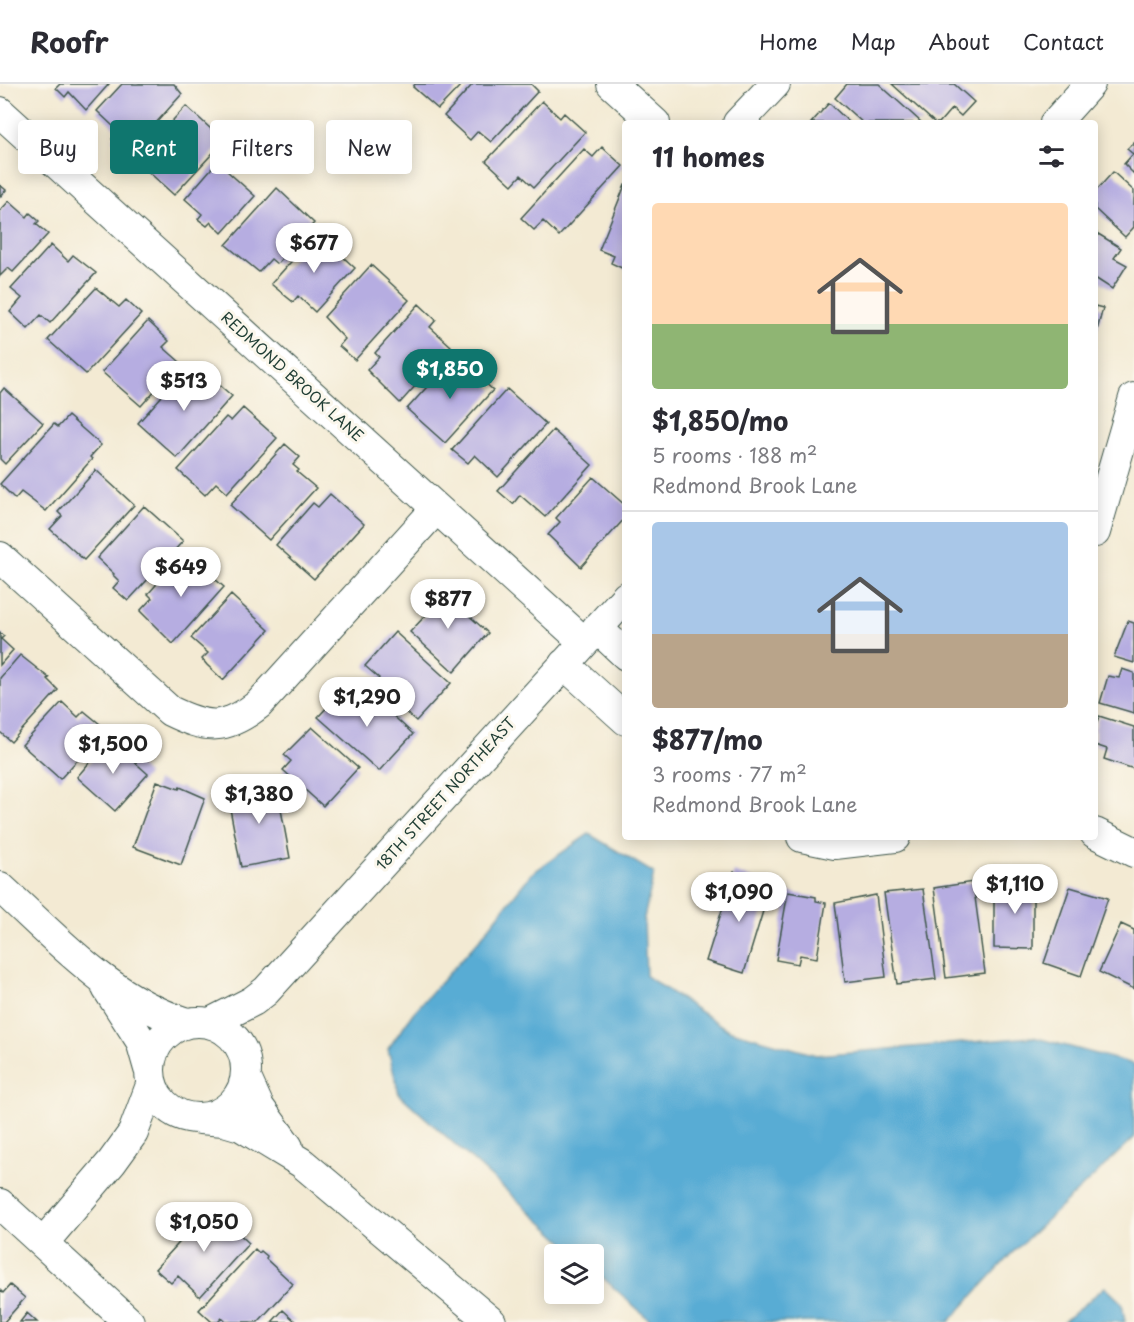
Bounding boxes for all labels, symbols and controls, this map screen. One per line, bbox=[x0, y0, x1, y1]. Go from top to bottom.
text: Roofr bbox=[30, 20, 109, 63]
text: Home bbox=[759, 25, 818, 57]
text: Map bbox=[851, 25, 896, 57]
text: About bbox=[929, 25, 990, 57]
text: Contact bbox=[1023, 25, 1104, 57]
chip: Buy bbox=[18, 120, 98, 174]
chip: Rent bbox=[110, 120, 198, 174]
chip: Filters bbox=[210, 120, 314, 174]
chip: New bbox=[326, 120, 412, 174]
text: 11 homes bbox=[652, 137, 765, 176]
icon: filters bbox=[1035, 140, 1068, 173]
pin: $677 bbox=[278, 223, 350, 274]
text: $677 bbox=[290, 227, 338, 257]
icon: home bbox=[806, 242, 914, 350]
street label: REDMOND BROOK LANE bbox=[217, 305, 369, 446]
pin: $1,850 bbox=[401, 349, 499, 400]
text: $1,850 bbox=[416, 353, 484, 383]
pin: $513 bbox=[148, 361, 220, 412]
text: $513 bbox=[160, 365, 208, 395]
text: $1,850/mo bbox=[652, 401, 788, 440]
text: 5 rooms · 188 m² bbox=[652, 440, 817, 470]
text: Redmond Brook Lane bbox=[652, 470, 858, 500]
pin: $649 bbox=[145, 547, 217, 598]
text: $649 bbox=[155, 551, 207, 581]
icon: home bbox=[806, 561, 914, 669]
pin: $877 bbox=[412, 579, 484, 630]
text: $877 bbox=[424, 583, 472, 613]
pin: $1,290 bbox=[318, 677, 416, 728]
text: $1,290 bbox=[333, 681, 401, 711]
street label: 18TH STREET NORTHEAST bbox=[370, 711, 521, 875]
text: $877/mo bbox=[652, 720, 763, 759]
pin: $1,500 bbox=[64, 724, 162, 775]
text: $1,500 bbox=[78, 728, 148, 758]
text: 3 rooms · 77 m² bbox=[652, 759, 807, 789]
pin: $1,380 bbox=[210, 774, 308, 825]
text: $1,380 bbox=[225, 778, 293, 808]
text: Redmond Brook Lane bbox=[652, 789, 858, 819]
pin: $1,110 bbox=[966, 864, 1064, 915]
text: $1,110 bbox=[986, 868, 1044, 898]
pin: $1,090 bbox=[690, 872, 788, 923]
text: $1,090 bbox=[705, 876, 773, 906]
pin: $1,050 bbox=[155, 1202, 253, 1253]
text: $1,050 bbox=[169, 1206, 239, 1236]
map controls bbox=[544, 1244, 604, 1304]
button: layers bbox=[544, 1244, 604, 1304]

